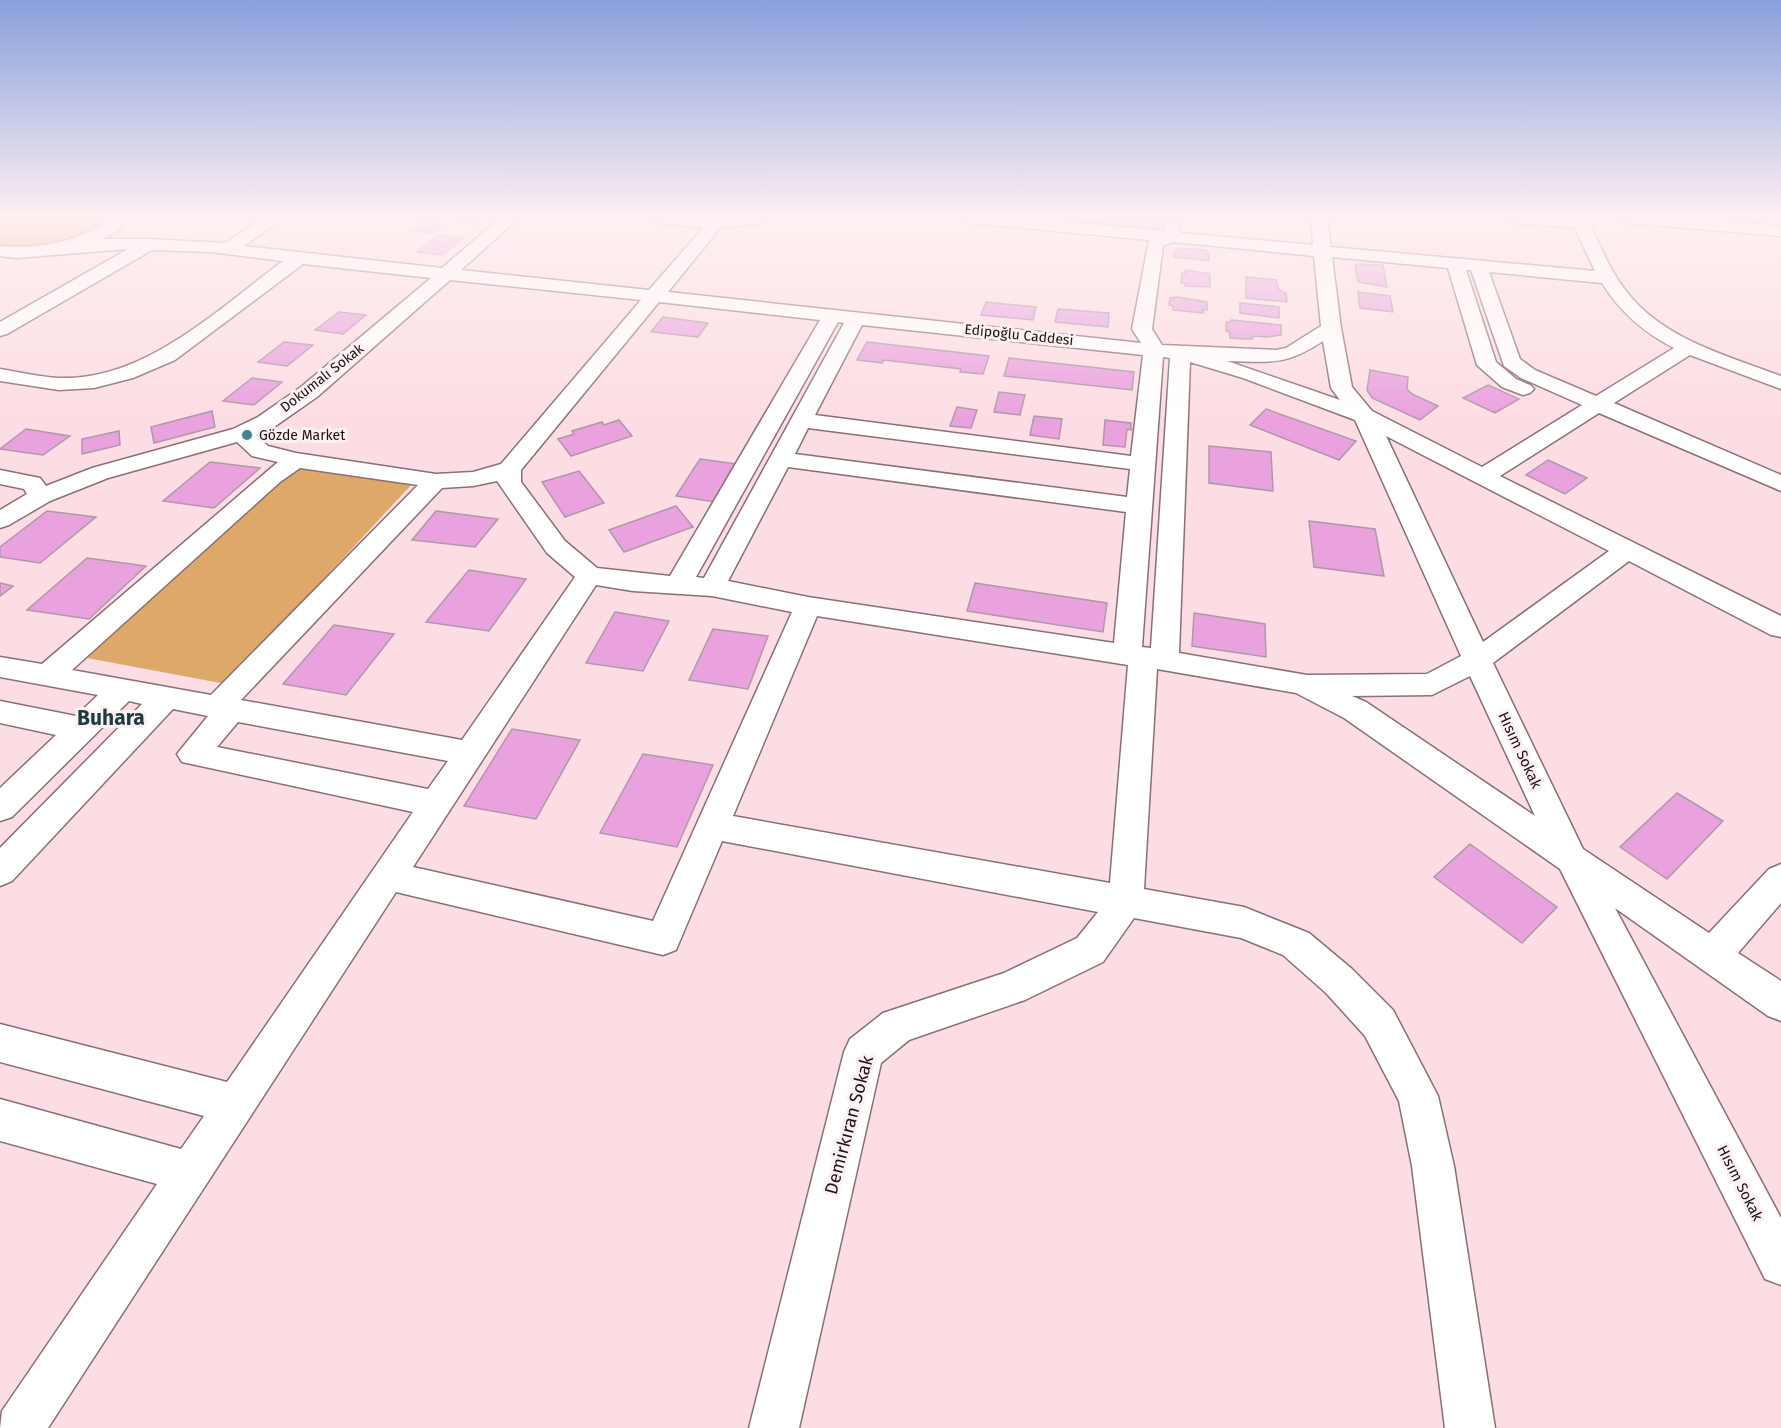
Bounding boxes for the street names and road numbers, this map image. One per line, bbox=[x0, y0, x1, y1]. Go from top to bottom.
street label: Edipoğlu Caddesi bbox=[964, 321, 1074, 349]
street label: Dokumalı Sokak bbox=[277, 340, 368, 416]
street label: Hısım Sokak bbox=[1494, 709, 1546, 792]
street label: Demirkıran Sokak bbox=[820, 1052, 878, 1197]
street label: Hısım Sokak bbox=[1713, 1142, 1767, 1224]

